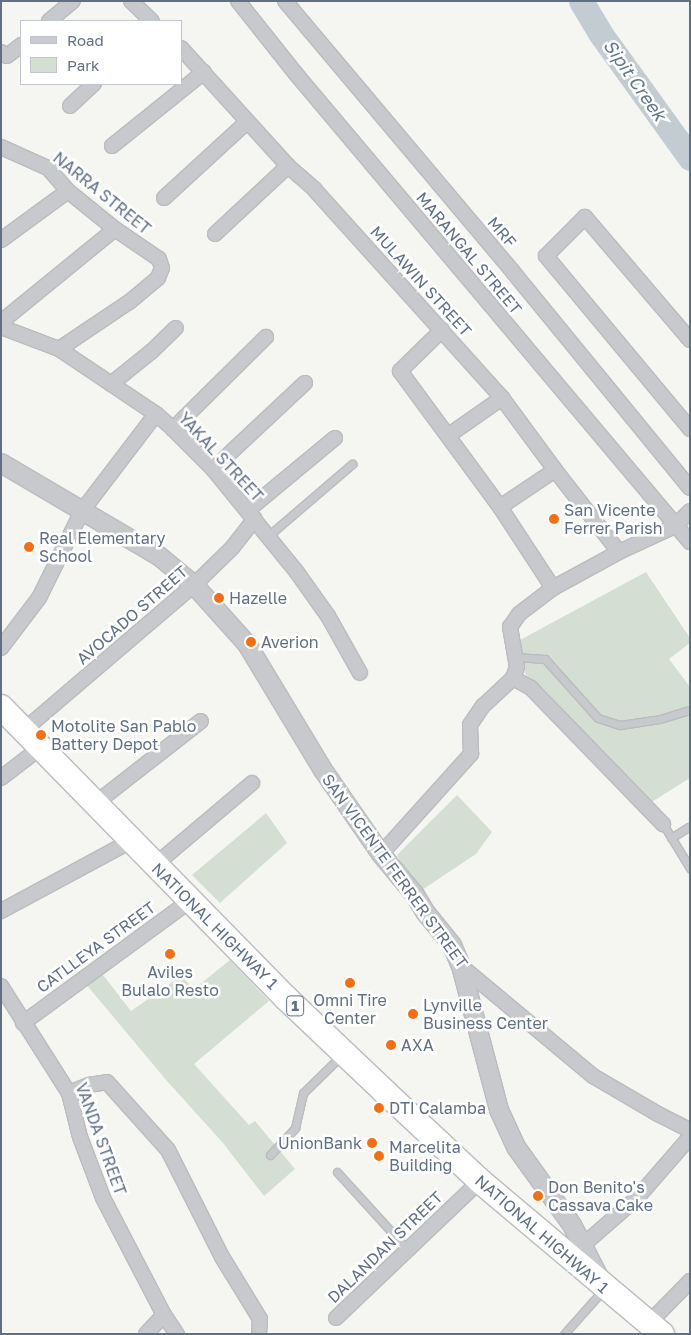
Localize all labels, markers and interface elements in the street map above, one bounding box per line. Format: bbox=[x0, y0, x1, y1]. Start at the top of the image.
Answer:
legend bbox=[20, 20, 182, 85]
text: Road bbox=[67, 31, 104, 49]
water label: Sipit Creek bbox=[599, 35, 671, 125]
text: Park bbox=[67, 56, 99, 74]
street label: NARRA STREET bbox=[49, 148, 155, 238]
street label: MARANGAL STREET bbox=[412, 188, 526, 318]
street label: MRF bbox=[484, 213, 520, 251]
street label: MULAWIN STREET bbox=[366, 222, 476, 340]
street label: YAKAL STREET bbox=[175, 408, 267, 506]
place label: San Vicente Ferrer Parish bbox=[564, 500, 663, 538]
marker: San Vicente Ferrer Parish bbox=[548, 513, 560, 525]
place label: Real Elementary School bbox=[39, 528, 165, 566]
marker: Real Elementary School bbox=[23, 541, 35, 553]
street label: AVOCADO STREET bbox=[73, 562, 191, 668]
place label: Hazelle bbox=[229, 588, 287, 608]
marker: Hazelle bbox=[213, 592, 225, 604]
place label: Averion bbox=[261, 632, 319, 652]
marker: Averion bbox=[245, 636, 257, 648]
place label: Motolite San Pablo Battery Depot bbox=[51, 716, 196, 754]
marker: Motolite San Pablo Battery Depot bbox=[35, 729, 47, 741]
street label: SAN VICENTE FERRER STREET bbox=[318, 770, 472, 972]
street label: NATIONAL HIGHWAY 1 bbox=[148, 859, 282, 993]
street label: CATLLEYA STREET bbox=[33, 898, 159, 996]
marker: Aviles Bulalo Resto bbox=[164, 948, 176, 960]
place label: Aviles Bulalo Resto bbox=[121, 962, 219, 1000]
marker: Omni Tire Center bbox=[344, 977, 356, 989]
place label: Omni Tire Center bbox=[313, 990, 387, 1028]
road number: 1 bbox=[285, 994, 305, 1018]
place label: Lynville Business Center bbox=[423, 995, 548, 1033]
marker: Lynville Business Center bbox=[407, 1008, 419, 1020]
place label: AXA bbox=[401, 1035, 434, 1055]
marker: AXA bbox=[385, 1039, 397, 1051]
street label: VANDA STREET bbox=[72, 1080, 130, 1198]
place label: DTI Calamba bbox=[389, 1098, 486, 1118]
marker: DTI Calamba bbox=[373, 1102, 385, 1114]
place label: UnionBank bbox=[278, 1133, 362, 1153]
marker: UnionBank bbox=[366, 1137, 378, 1149]
place label: Marcelita Building bbox=[389, 1137, 461, 1175]
marker: Marcelita Building bbox=[373, 1150, 385, 1162]
street label: NATIONAL HIGHWAY 1 bbox=[471, 1171, 613, 1297]
place label: Don Benito's Cassava Cake bbox=[548, 1177, 653, 1215]
street label: DALANDAN STREET bbox=[324, 1187, 446, 1307]
marker: Don Benito's Cassava Cake bbox=[532, 1190, 544, 1202]

